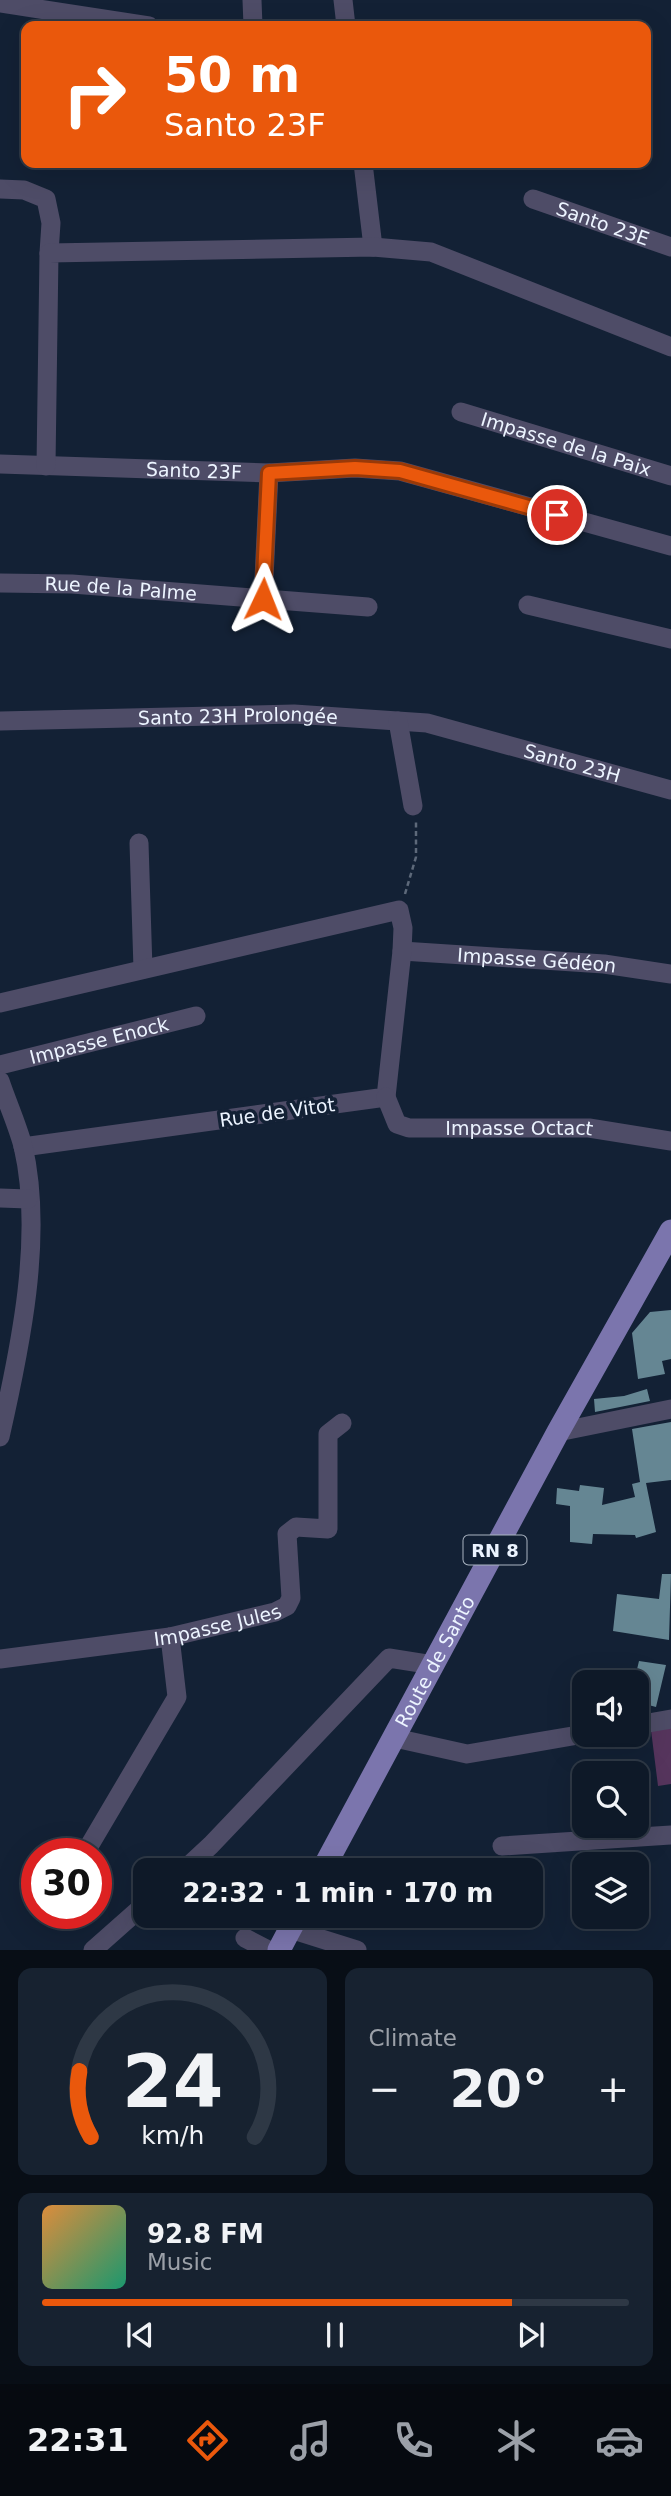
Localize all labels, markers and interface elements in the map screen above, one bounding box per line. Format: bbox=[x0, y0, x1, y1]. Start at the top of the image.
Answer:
text: 50 m bbox=[164, 47, 300, 104]
icon: right bbox=[49, 49, 140, 140]
text: Santo 23F bbox=[164, 106, 326, 144]
street label: Santo 23E bbox=[553, 197, 652, 250]
street label: Impasse de la Paix bbox=[478, 408, 654, 480]
street label: Santo 23F bbox=[146, 458, 242, 483]
pin bbox=[527, 485, 587, 545]
icon: arrive bbox=[538, 496, 576, 534]
position arrow bbox=[226, 562, 300, 636]
street label: Rue de la Palme bbox=[44, 573, 198, 605]
street label: Santo 23H Prolongée bbox=[138, 703, 339, 729]
street label: Santo 23H bbox=[521, 739, 623, 787]
street label: Impasse Gédéon bbox=[457, 944, 618, 977]
street label: Impasse Enock bbox=[27, 1012, 171, 1068]
street label: Rue de Vitot bbox=[218, 1093, 336, 1131]
street label: Impasse Octact bbox=[445, 1117, 595, 1140]
road number: RN 8 bbox=[463, 1535, 526, 1564]
street label: Route de Santo bbox=[390, 1592, 479, 1731]
street label: Impasse Jules bbox=[152, 1600, 285, 1650]
map controls bbox=[572, 1670, 649, 1929]
button: sound bbox=[572, 1670, 649, 1747]
button: search bbox=[572, 1761, 649, 1838]
speed limit sign: 30 bbox=[21, 1838, 112, 1929]
button: layers bbox=[572, 1852, 649, 1929]
text: 22:32 · 1 min · 170 m bbox=[183, 1878, 493, 1908]
text: Climate bbox=[369, 2025, 457, 2051]
text: 24 bbox=[122, 2040, 223, 2125]
text: 20° bbox=[450, 2059, 548, 2119]
text: − bbox=[369, 2067, 400, 2111]
text: + bbox=[597, 2067, 629, 2111]
text: km/h bbox=[141, 2121, 204, 2150]
text: 92.8 FM bbox=[147, 2219, 264, 2249]
text: Music bbox=[147, 2249, 212, 2275]
icon: previous bbox=[121, 2316, 159, 2354]
icon: pause bbox=[316, 2316, 354, 2354]
icon: next bbox=[512, 2316, 550, 2354]
icon: directions bbox=[183, 2416, 232, 2465]
icon: music bbox=[286, 2416, 335, 2465]
icon: phone bbox=[389, 2416, 438, 2465]
icon: climate bbox=[492, 2416, 541, 2465]
icon: car bbox=[595, 2416, 644, 2465]
text: 22:31 bbox=[27, 2421, 129, 2459]

